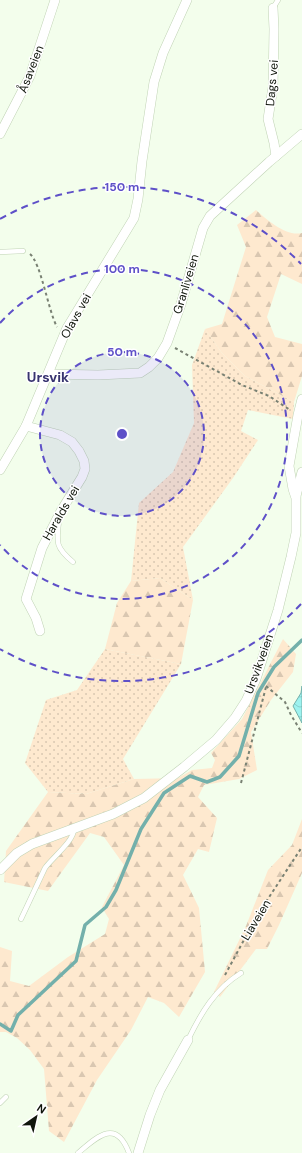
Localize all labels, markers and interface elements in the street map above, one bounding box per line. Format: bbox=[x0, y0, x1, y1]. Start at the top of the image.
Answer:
street label: Åsaveien bbox=[15, 43, 47, 95]
street label: Dags vei bbox=[262, 59, 282, 107]
text: 150 m bbox=[105, 179, 139, 195]
street label: Granliveien bbox=[169, 252, 203, 316]
text: 100 m bbox=[104, 261, 140, 277]
street label: Olavs vei bbox=[57, 290, 95, 341]
text: 50 m bbox=[107, 344, 137, 360]
district label: Ursvik bbox=[27, 368, 69, 386]
centre of rings bbox=[115, 427, 129, 441]
street label: Haralds vei bbox=[39, 483, 83, 543]
street label: Ursvikveien bbox=[241, 632, 277, 696]
street label: Liaveien bbox=[238, 897, 274, 943]
north arrow bbox=[16, 1097, 56, 1137]
text: N bbox=[34, 1101, 49, 1117]

